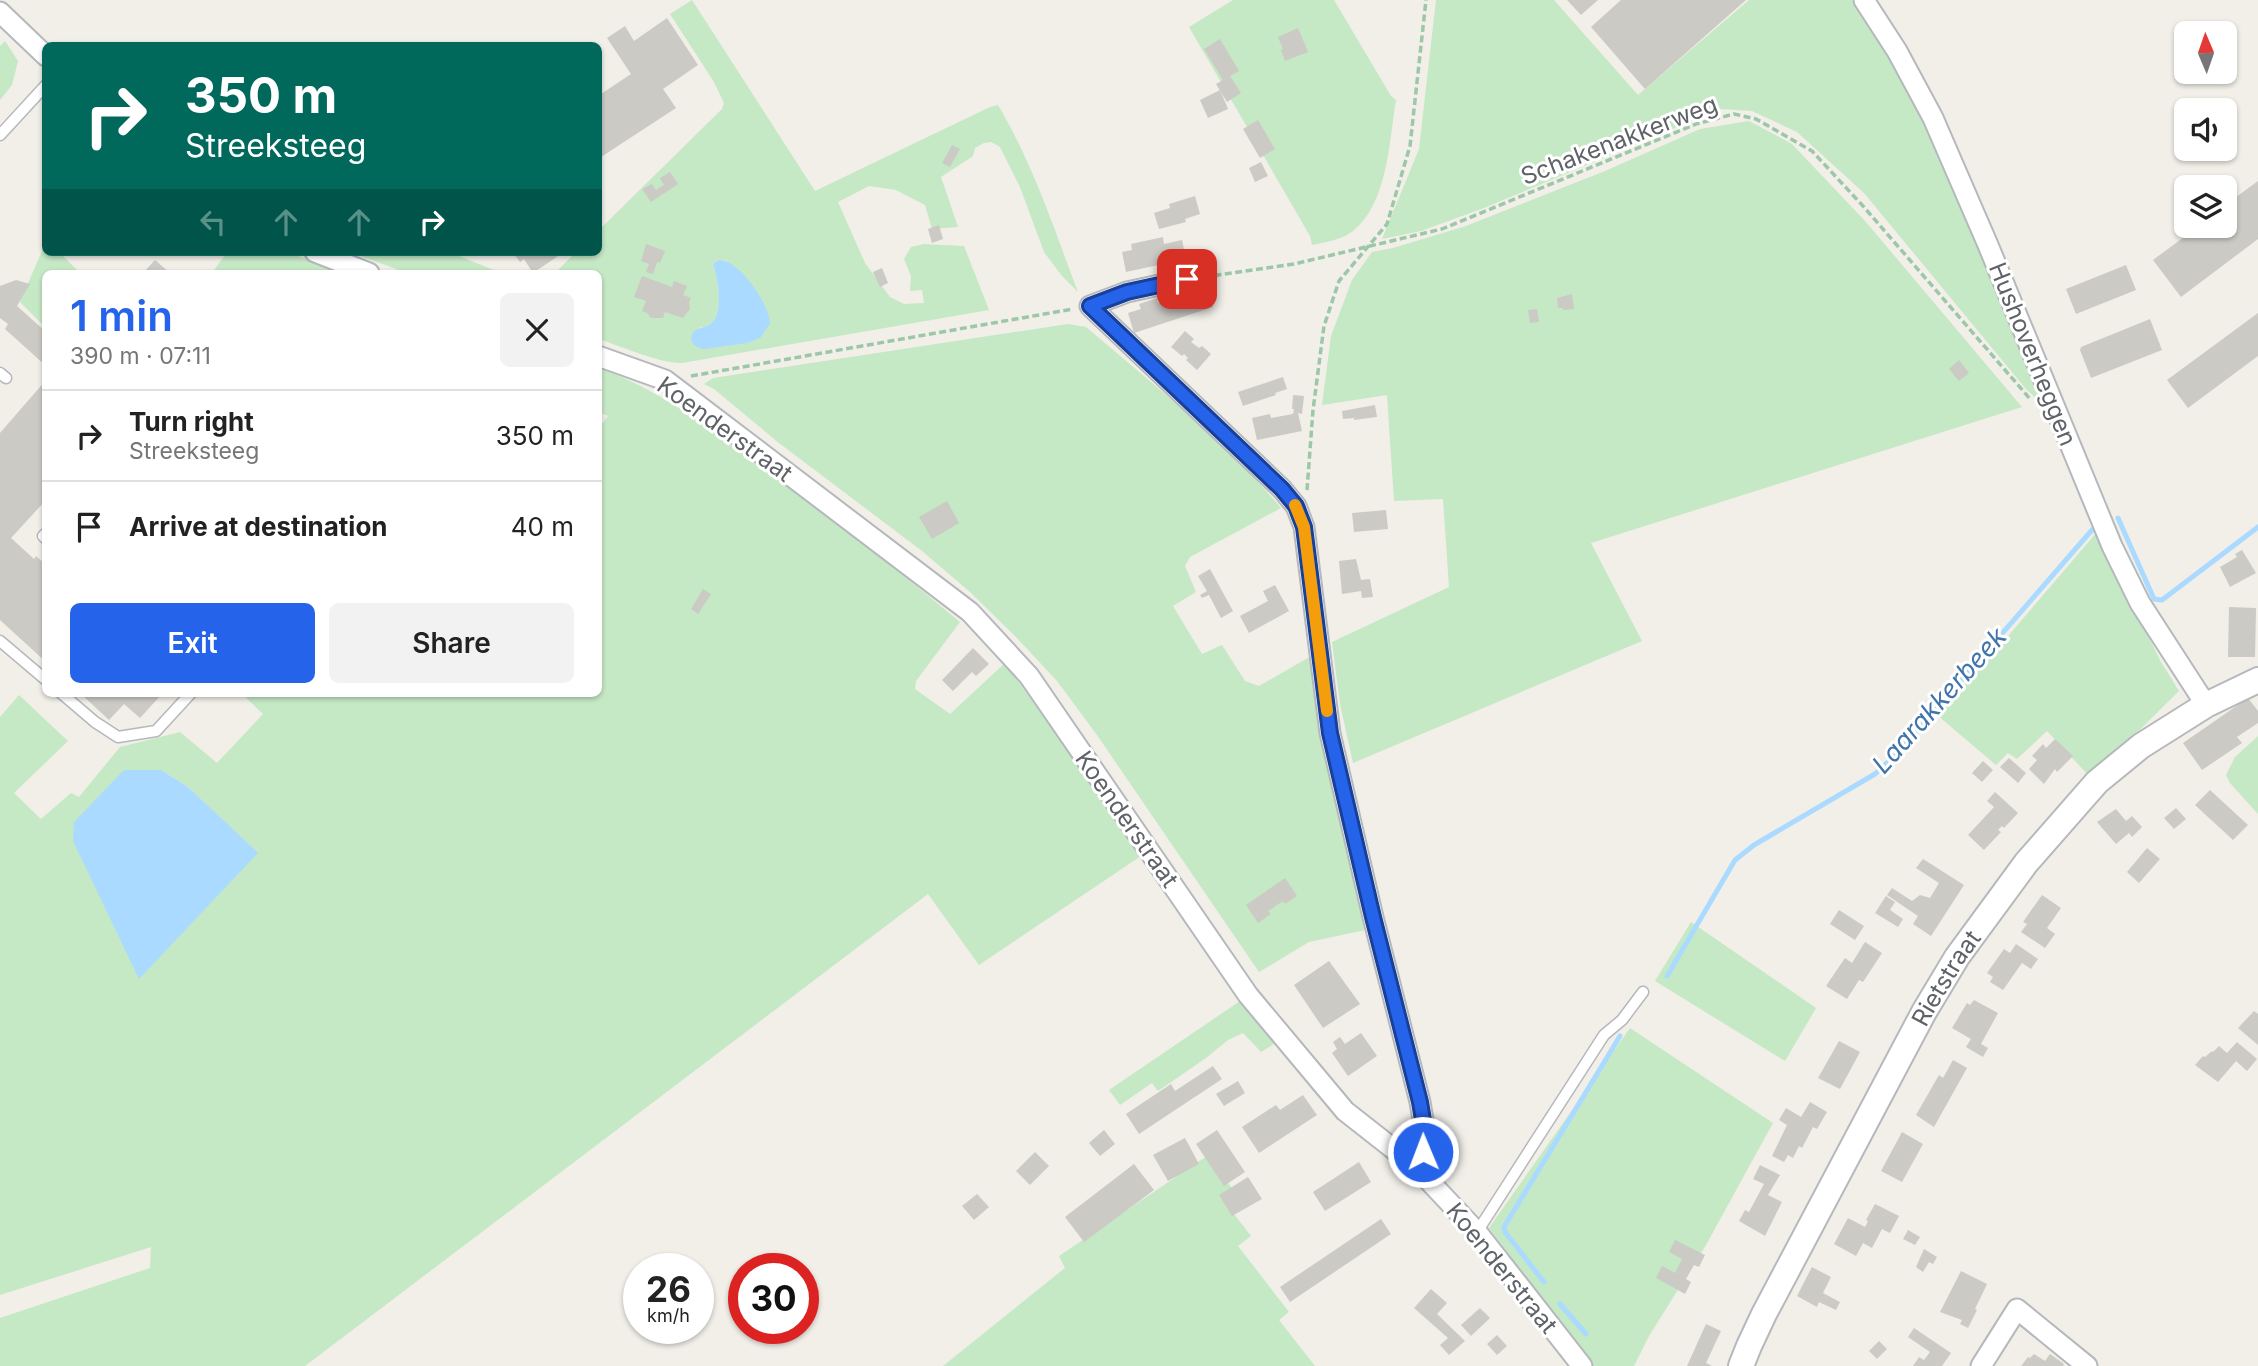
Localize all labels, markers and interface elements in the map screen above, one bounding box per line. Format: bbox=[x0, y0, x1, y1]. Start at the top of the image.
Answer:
north arrow bbox=[2174, 21, 2236, 84]
map controls bbox=[2174, 21, 2237, 238]
text: 350 m bbox=[185, 66, 337, 125]
icon: right bbox=[70, 70, 161, 161]
street label: Schakenakkerweg bbox=[1517, 89, 1721, 191]
button: sound bbox=[2174, 98, 2237, 161]
text: Streeksteeg bbox=[185, 126, 366, 165]
button: layers bbox=[2174, 175, 2237, 238]
icon: left bbox=[194, 203, 232, 241]
icon: ahead bbox=[267, 203, 305, 241]
icon: ahead bbox=[340, 203, 378, 241]
icon: right bbox=[413, 203, 451, 241]
pin bbox=[1157, 249, 1217, 309]
street label: Hushoverheggen bbox=[1983, 258, 2083, 450]
icon: arrive bbox=[1168, 260, 1206, 298]
text: 1 min bbox=[70, 290, 173, 341]
button: close bbox=[500, 293, 574, 367]
text: 390 m · 07:11 bbox=[70, 342, 211, 370]
street label: Koenderstraat bbox=[652, 370, 798, 488]
text: Turn right bbox=[129, 406, 254, 437]
icon: right bbox=[70, 417, 108, 455]
text: 350 m bbox=[496, 420, 574, 451]
text: Streeksteeg bbox=[129, 437, 259, 465]
icon: arrive bbox=[70, 508, 108, 546]
text: Arrive at destination bbox=[129, 511, 388, 542]
text: 40 m bbox=[511, 511, 574, 542]
button: Exit bbox=[70, 603, 315, 683]
button: Share bbox=[329, 603, 574, 683]
water label: Laarakkerbeek bbox=[1866, 620, 2013, 779]
street label: Koenderstraat bbox=[1069, 745, 1185, 893]
street label: Rietstraat bbox=[1905, 924, 1986, 1031]
position arrow bbox=[1386, 1115, 1460, 1189]
street label: Koenderstraat bbox=[1440, 1197, 1564, 1339]
speed limit sign: 30 bbox=[728, 1253, 819, 1344]
text: 26 bbox=[646, 1268, 691, 1310]
text: km/h bbox=[647, 1305, 690, 1326]

